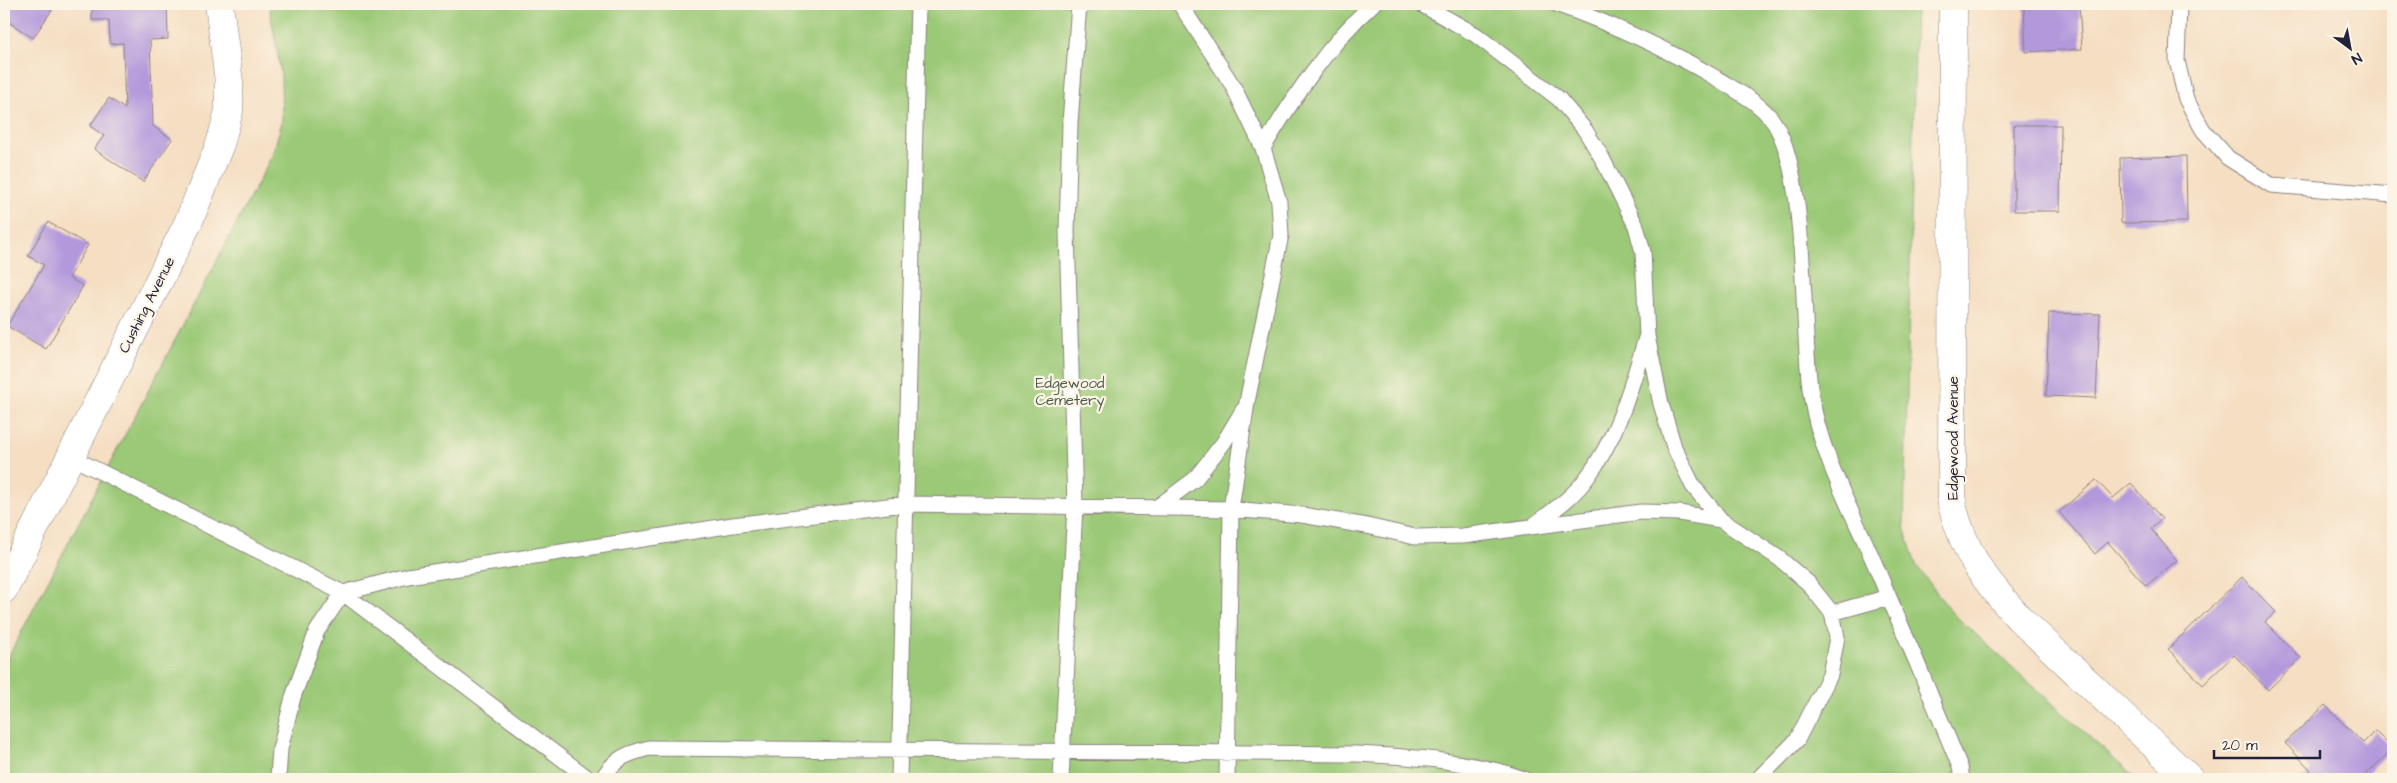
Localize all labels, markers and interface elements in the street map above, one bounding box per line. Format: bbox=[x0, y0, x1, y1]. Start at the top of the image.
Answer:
north arrow bbox=[2324, 22, 2374, 72]
text: N bbox=[2347, 47, 2365, 69]
street label: Cushing Avenue bbox=[114, 253, 181, 357]
park label: Edgewood Cemetery bbox=[1035, 373, 1105, 412]
street label: Edgewood Avenue bbox=[1943, 376, 1965, 500]
scale bar bbox=[2214, 728, 2321, 760]
text: 20 m bbox=[2222, 735, 2258, 756]

